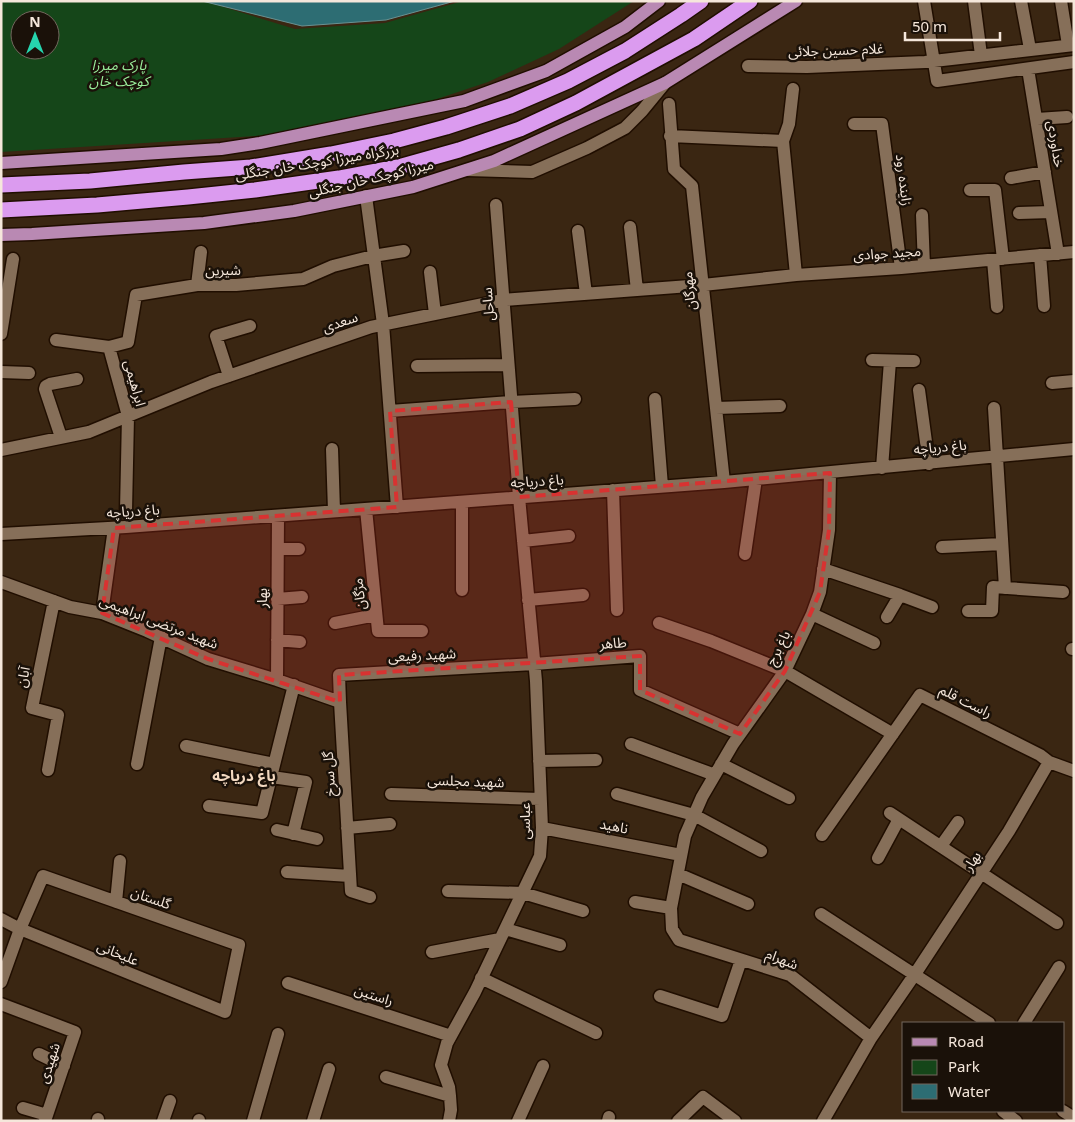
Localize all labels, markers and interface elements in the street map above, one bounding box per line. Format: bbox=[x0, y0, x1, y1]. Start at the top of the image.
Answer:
text: N bbox=[29, 8, 41, 37]
north arrow bbox=[10, 10, 60, 60]
scale bar bbox=[905, 10, 1000, 42]
text: 50 m bbox=[912, 11, 947, 43]
street label: غلام حسین جلائی bbox=[788, 34, 884, 67]
park label: پارک میرزا کوچک خان bbox=[89, 51, 152, 96]
street label: خداوردی bbox=[1037, 118, 1074, 170]
street label: بزرگراه میرزا کوچک خان جنگلی bbox=[234, 141, 400, 183]
street label: زاینده رود bbox=[886, 153, 921, 208]
street label: میرزا کوچک خان جنگلی bbox=[307, 155, 435, 201]
street label: مجید جوادی bbox=[852, 237, 922, 270]
street label: شیرین bbox=[205, 256, 241, 285]
street label: مهرگان bbox=[673, 270, 706, 312]
street label: ساحل bbox=[473, 286, 504, 322]
street label: سعدی bbox=[318, 303, 362, 342]
street label: ابراهیمی bbox=[114, 357, 155, 410]
street label: باغ دریاچه bbox=[912, 431, 968, 464]
street label: باغ دریاچه bbox=[509, 465, 565, 498]
street label: باغ دریاچه bbox=[105, 495, 161, 528]
street label: مژگان bbox=[343, 577, 376, 611]
street label: شهید مرتضی ابراهیمی bbox=[95, 586, 223, 659]
street label: بهار bbox=[248, 588, 277, 609]
street label: باغ برج bbox=[757, 625, 800, 671]
street label: طاهر bbox=[597, 628, 628, 659]
street label: شهید رفیعی bbox=[387, 639, 457, 672]
street label: آبان bbox=[7, 663, 40, 690]
street label: راست قلم bbox=[934, 676, 997, 727]
street label: گل سرخ bbox=[314, 750, 345, 797]
district label: باغ دریاچه bbox=[212, 760, 276, 792]
street label: شهید مجلسی bbox=[427, 766, 505, 797]
street label: عباسی bbox=[511, 802, 540, 840]
street label: ناهید bbox=[597, 810, 631, 843]
street label: بهار bbox=[954, 845, 990, 878]
street label: گلستان bbox=[127, 878, 175, 919]
street label: علیخانی bbox=[92, 932, 143, 975]
street label: شهرام bbox=[761, 940, 803, 979]
street label: راستین bbox=[350, 976, 397, 1015]
legend bbox=[902, 1022, 1065, 1112]
text: Road bbox=[948, 1026, 984, 1058]
street label: شهیدی bbox=[29, 1039, 70, 1087]
text: Park bbox=[948, 1051, 980, 1083]
text: Water bbox=[948, 1076, 990, 1108]

